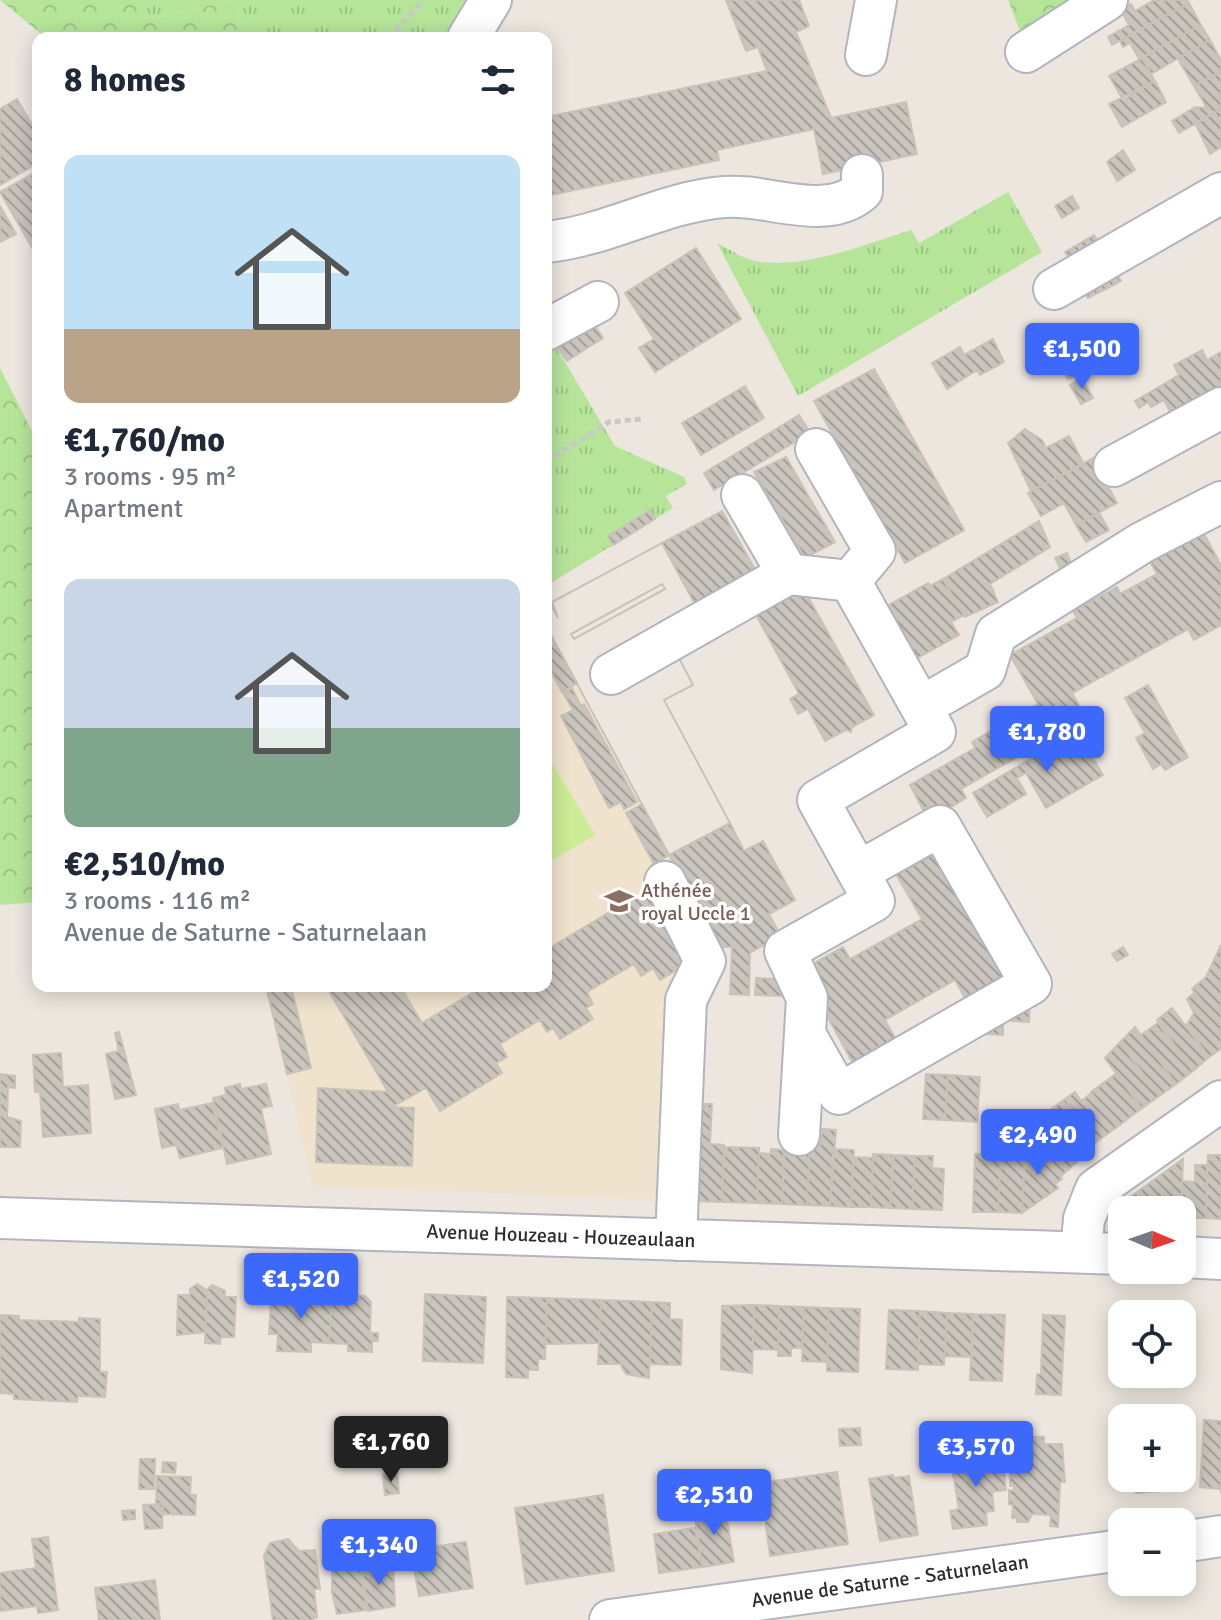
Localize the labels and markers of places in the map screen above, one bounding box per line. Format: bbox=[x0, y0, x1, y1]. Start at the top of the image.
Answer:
pin: €1,500 bbox=[1017, 323, 1147, 391]
pin: €1,780 bbox=[982, 706, 1112, 774]
place label: Athénée royal Uccle 1 bbox=[641, 878, 751, 926]
school or university icon: Athénée royal Uccle 1 bbox=[604, 886, 634, 916]
pin: €2,490 bbox=[973, 1109, 1103, 1177]
pin: €1,520 bbox=[236, 1253, 366, 1321]
pin: €1,760 bbox=[326, 1416, 456, 1484]
pin: €3,570 bbox=[911, 1421, 1041, 1489]
pin: €2,510 bbox=[649, 1469, 779, 1537]
pin: €1,340 bbox=[314, 1519, 444, 1587]

